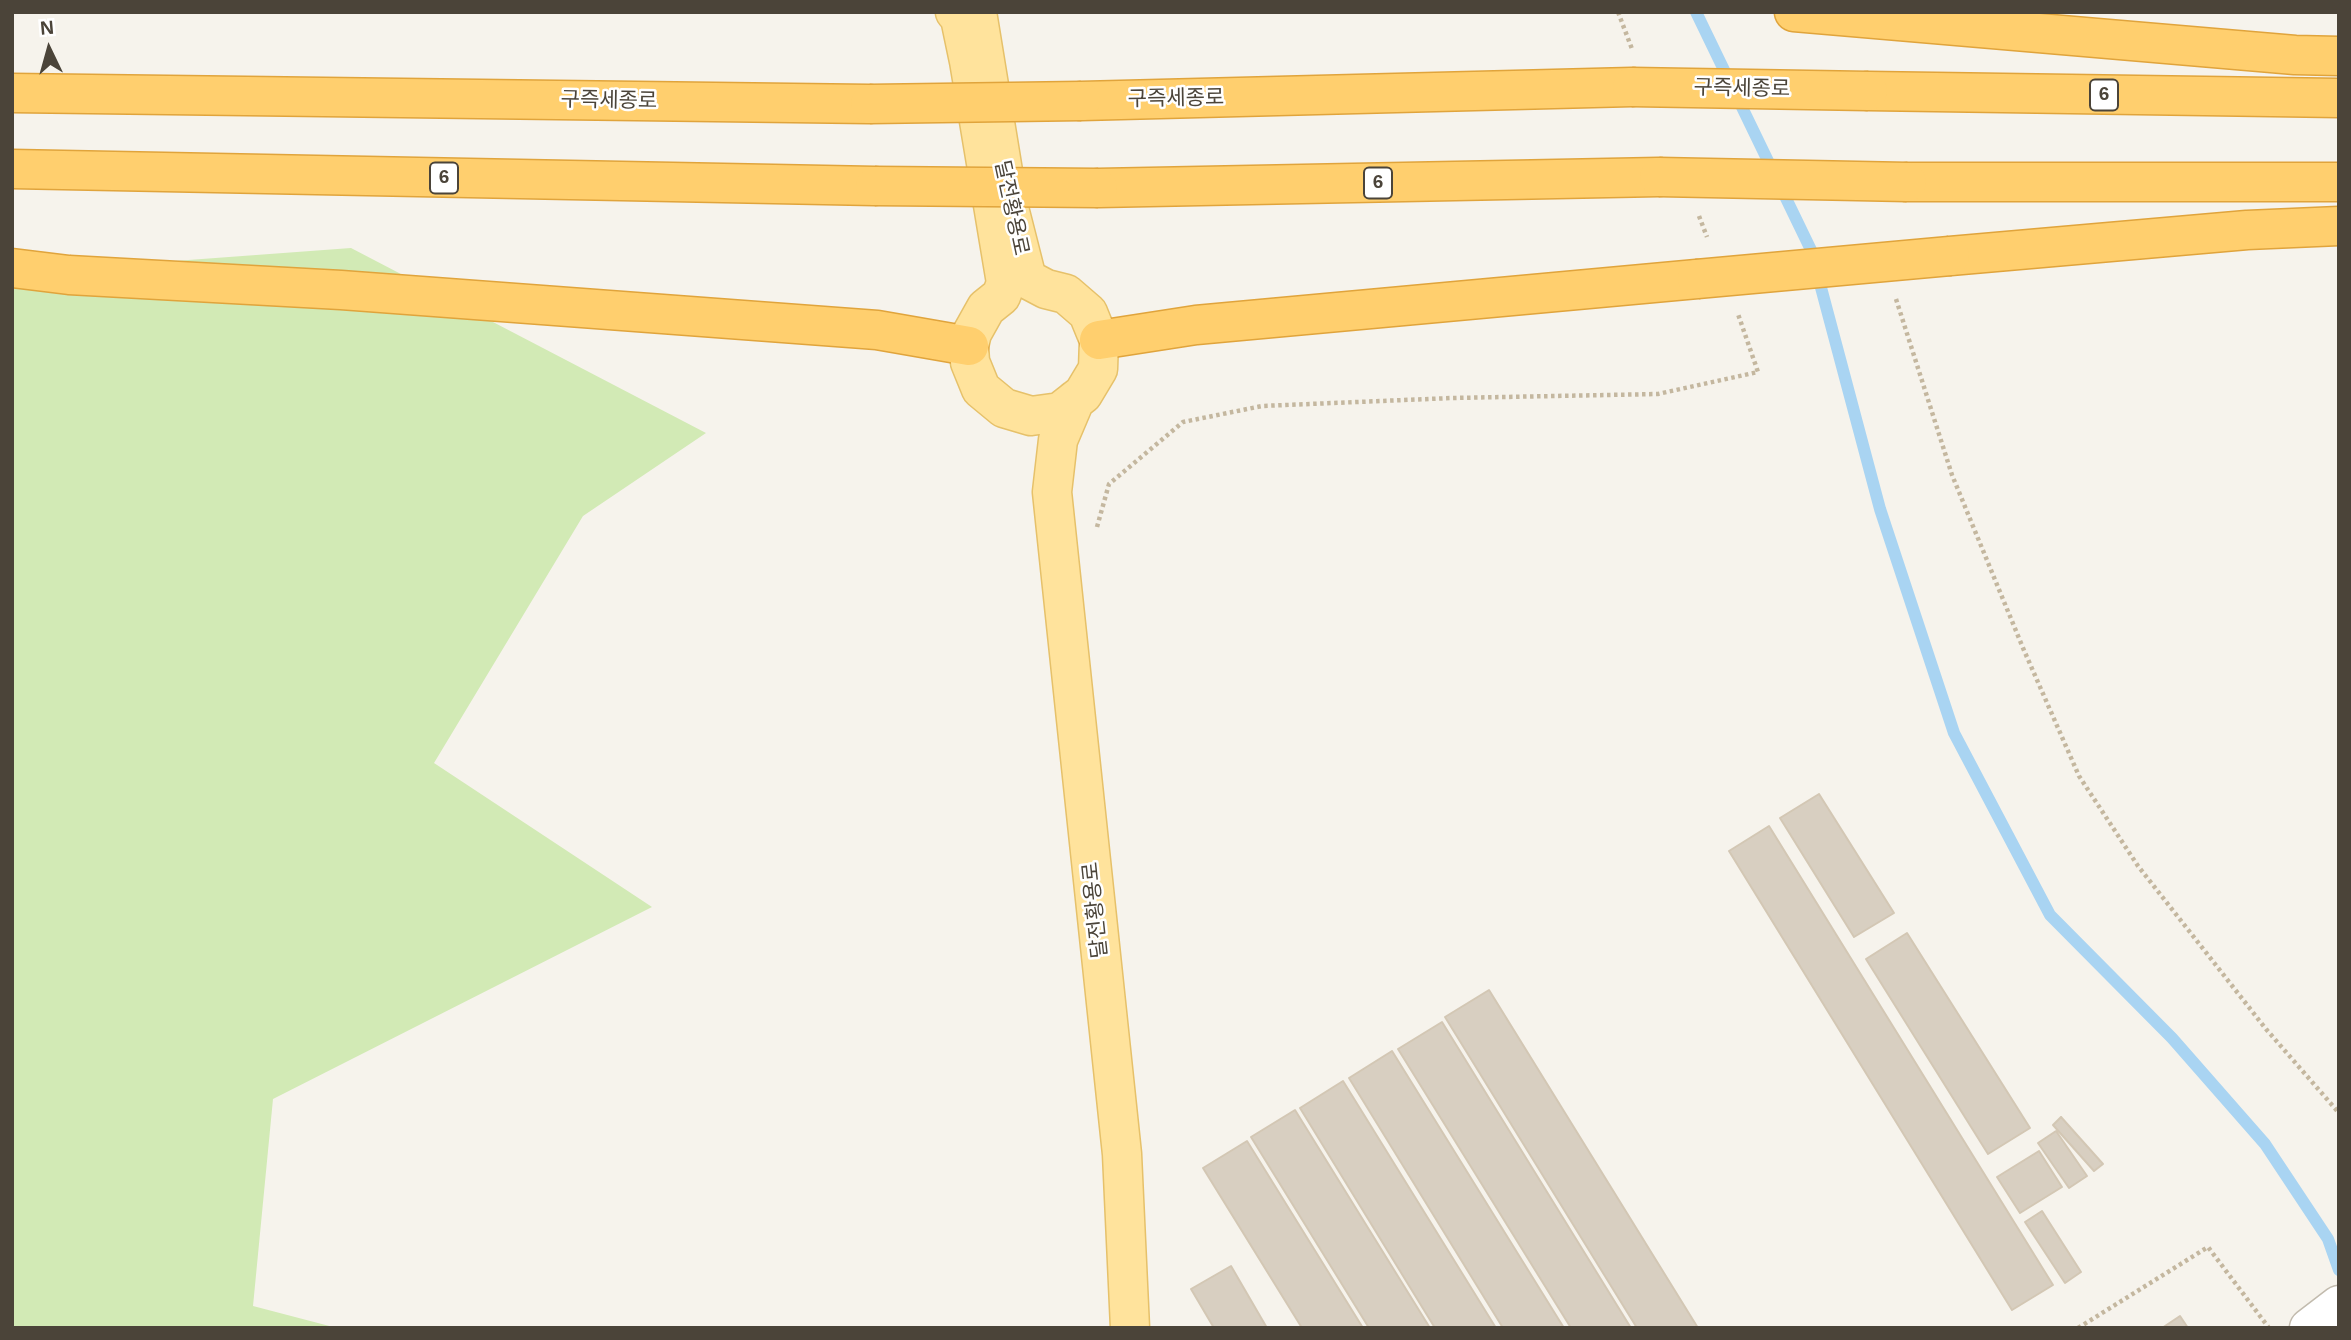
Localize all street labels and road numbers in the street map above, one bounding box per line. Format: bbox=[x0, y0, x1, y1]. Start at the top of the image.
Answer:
street label: 구즉세종로 bbox=[1693, 76, 1791, 102]
road number: 6 bbox=[2090, 80, 2118, 110]
street label: 구즉세종로 bbox=[1127, 86, 1225, 112]
street label: 구즉세종로 bbox=[560, 88, 658, 114]
street label: 달전황용로 bbox=[989, 158, 1033, 258]
road number: 6 bbox=[430, 162, 458, 194]
road number: 6 bbox=[1364, 168, 1392, 198]
street label: 달전황용로 bbox=[1078, 861, 1114, 959]

